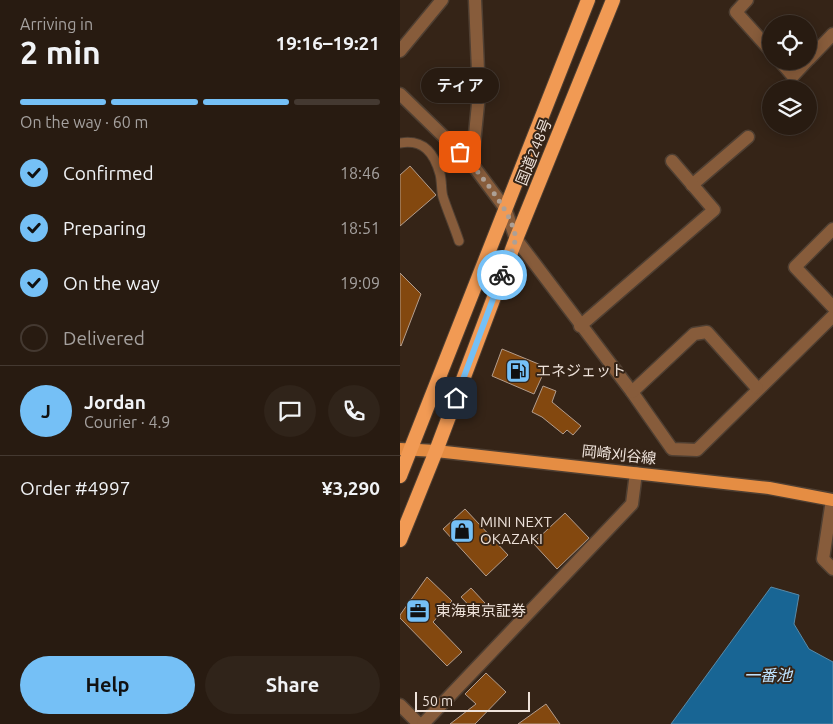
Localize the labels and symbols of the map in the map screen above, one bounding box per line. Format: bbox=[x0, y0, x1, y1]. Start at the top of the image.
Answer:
callout: ティア bbox=[421, 67, 499, 102]
street label: 国道248号 bbox=[512, 116, 555, 188]
pin bbox=[439, 131, 481, 173]
courier bbox=[477, 250, 527, 300]
fuel station icon: エネジェット bbox=[505, 358, 531, 384]
place label: エネジェット bbox=[536, 362, 626, 379]
pin bbox=[435, 377, 477, 419]
street label: 岡崎刈谷線 bbox=[581, 442, 657, 467]
place label: MINI NEXT OKAZAKI bbox=[480, 513, 552, 547]
shop icon: MINI NEXT OKAZAKI bbox=[449, 518, 475, 544]
office icon: 東海東京証券 bbox=[405, 598, 431, 624]
place label: 東海東京証券 bbox=[436, 602, 526, 619]
water label: 一番池 bbox=[744, 666, 794, 684]
scale bar bbox=[415, 689, 530, 712]

